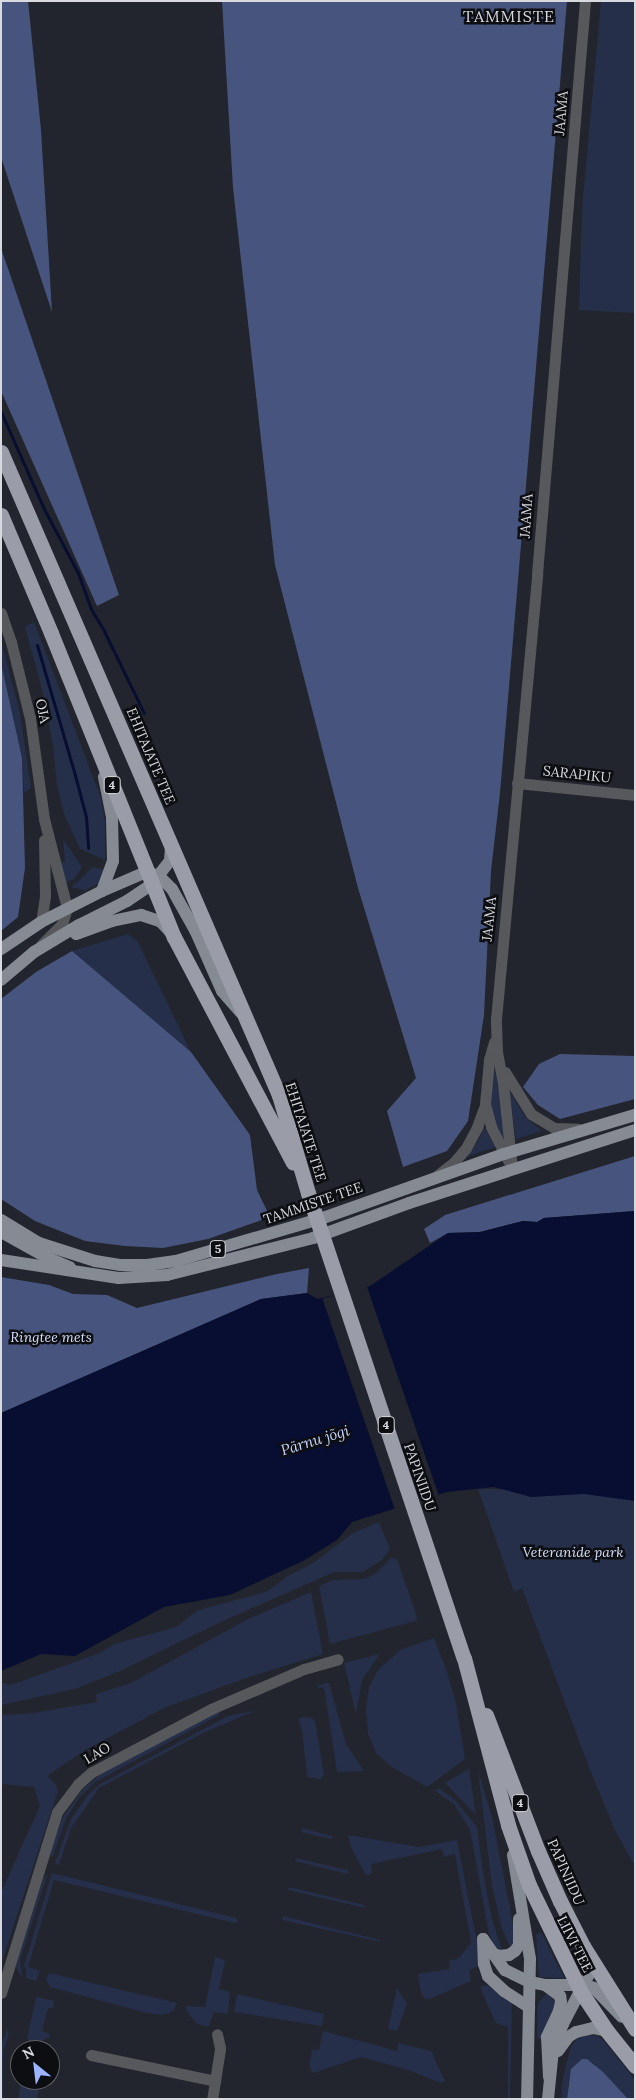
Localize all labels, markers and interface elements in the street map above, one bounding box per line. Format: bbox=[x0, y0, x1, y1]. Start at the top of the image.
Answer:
district label: TAMMISTE bbox=[462, 6, 556, 26]
street label: JAAMA bbox=[551, 90, 571, 136]
street label: JAAMA bbox=[516, 493, 536, 539]
street label: OJA bbox=[32, 697, 54, 725]
street label: EHITAJATE TEE bbox=[123, 705, 179, 807]
street label: SARAPIKU bbox=[542, 762, 612, 786]
road number: 4 bbox=[103, 776, 121, 794]
street label: JAAMA bbox=[478, 896, 500, 942]
street label: EHITAJATE TEE bbox=[282, 1080, 330, 1184]
street label: TAMMISTE TEE bbox=[261, 1178, 365, 1228]
road number: 5 bbox=[209, 1240, 227, 1258]
park label: Ringtee mets bbox=[10, 1329, 92, 1345]
road number: 4 bbox=[377, 1416, 395, 1434]
water label: Pärnu jõgi bbox=[279, 1421, 351, 1459]
street label: PAPINIIDU bbox=[401, 1441, 439, 1513]
park label: Veteranide park bbox=[522, 1544, 624, 1560]
street label: LAO bbox=[81, 1739, 113, 1767]
road number: 4 bbox=[511, 1794, 529, 1812]
street label: PAPINIIDU bbox=[544, 1836, 588, 1908]
street label: LIIVI TEE bbox=[554, 1913, 596, 1975]
north arrow bbox=[10, 2040, 60, 2090]
text: N bbox=[19, 2042, 37, 2063]

